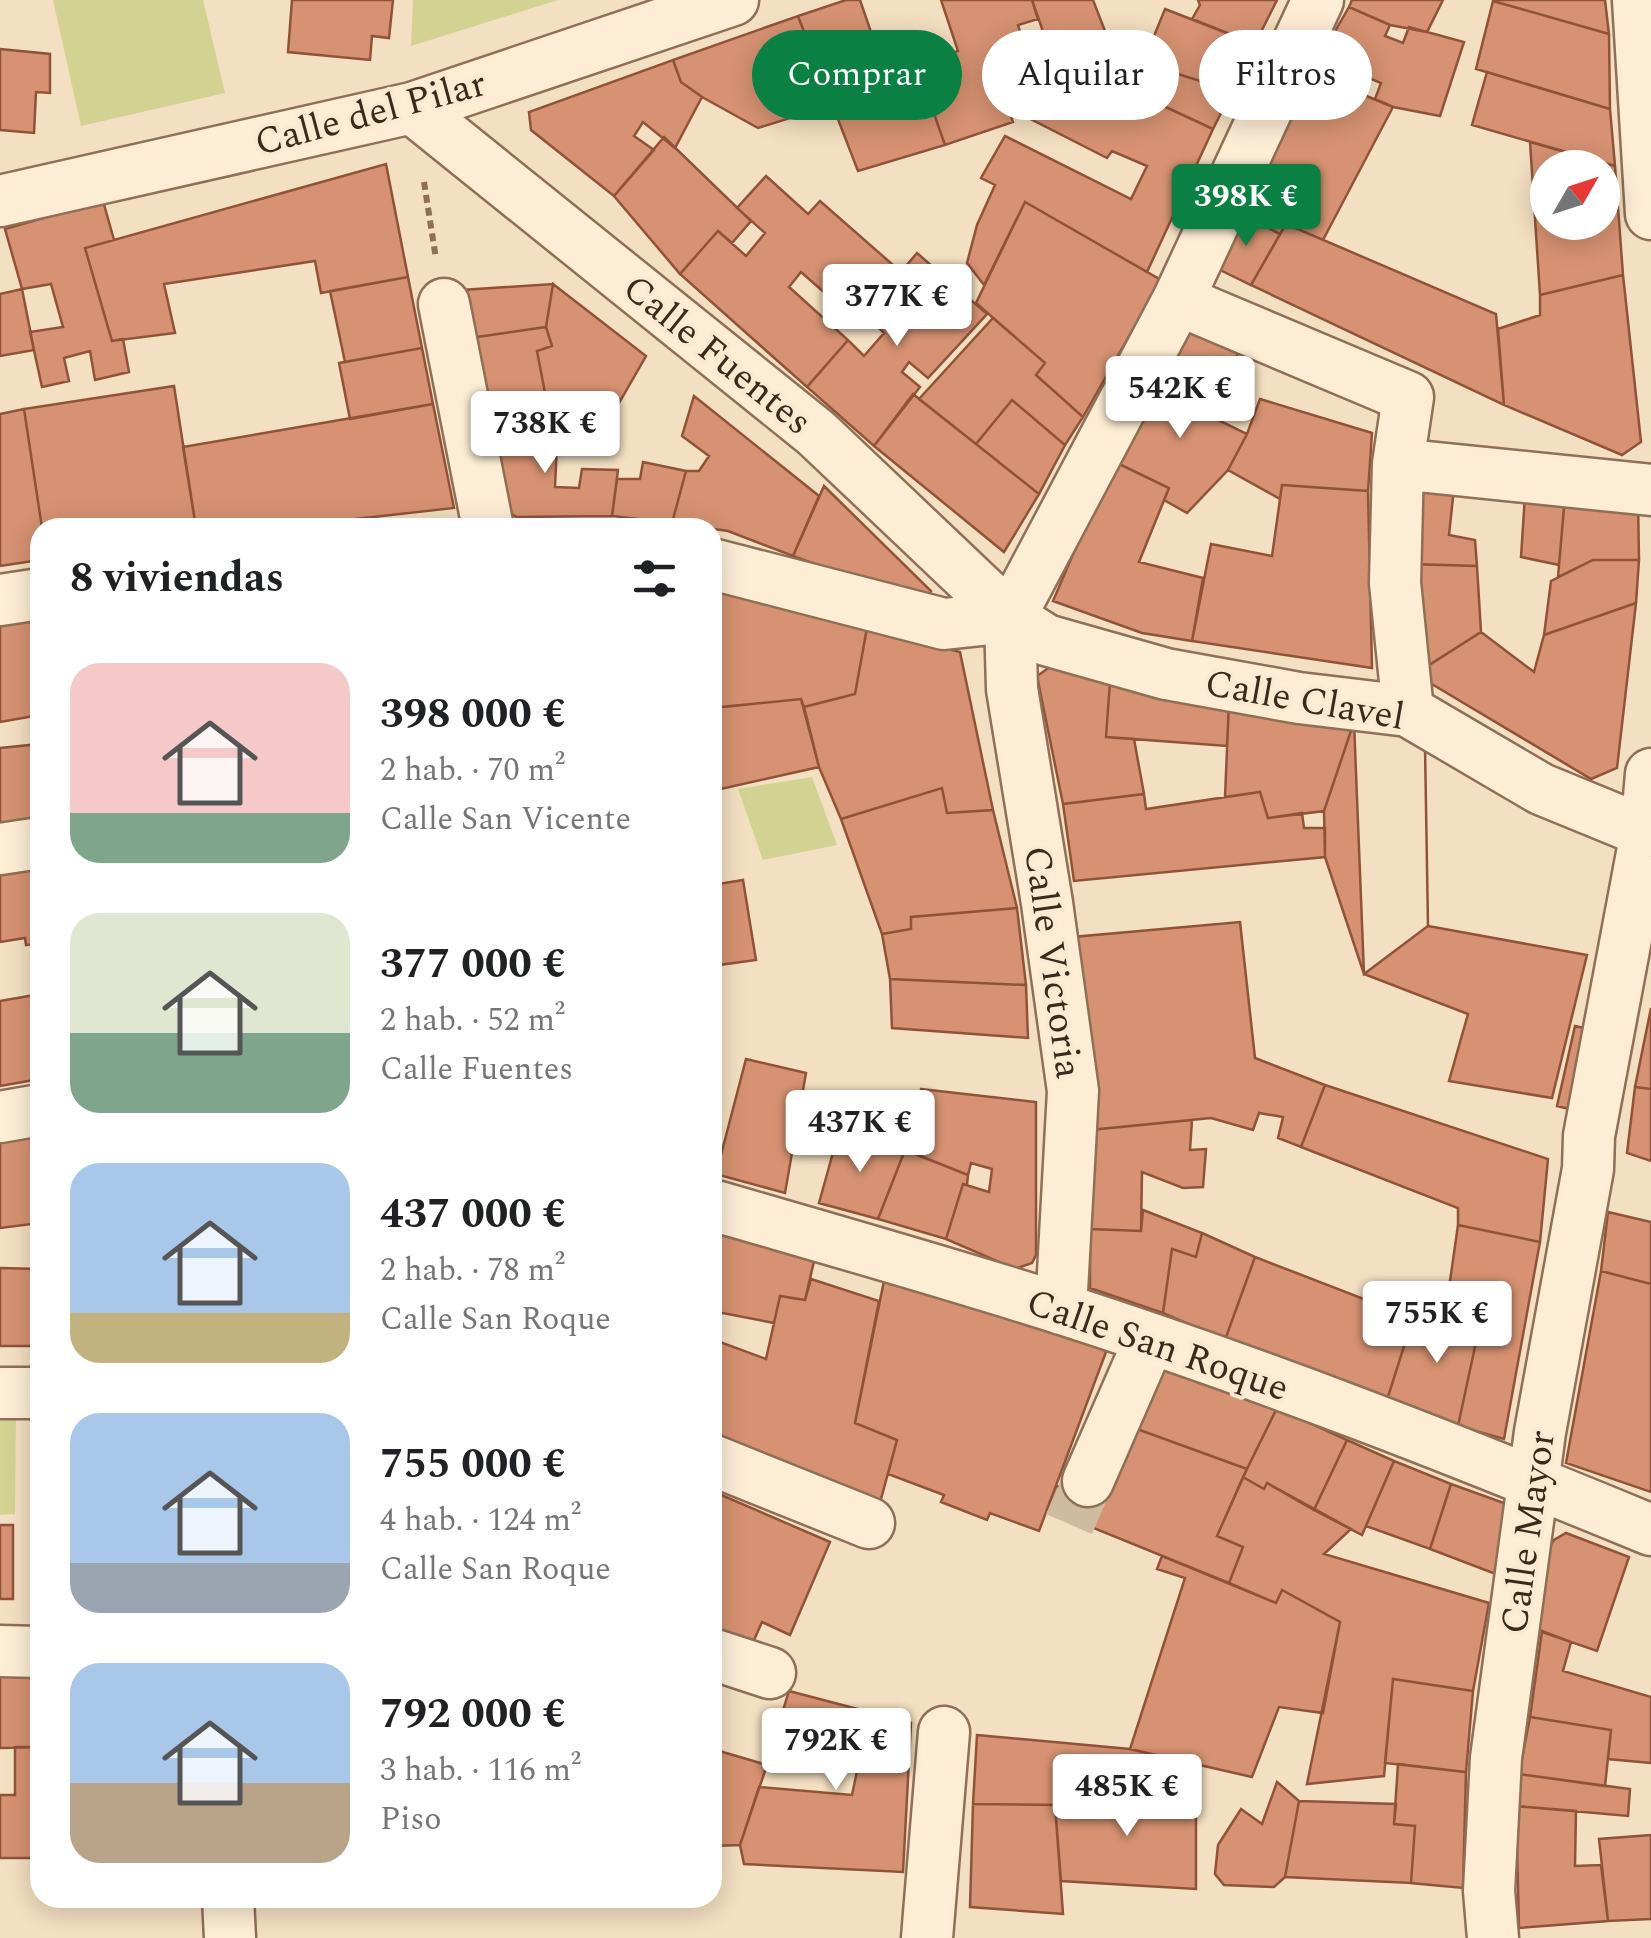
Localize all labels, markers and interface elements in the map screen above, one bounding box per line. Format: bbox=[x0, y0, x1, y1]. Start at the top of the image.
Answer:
chip: Comprar bbox=[752, 30, 962, 120]
chip: Alquilar bbox=[982, 30, 1179, 120]
chip: Filtros bbox=[1199, 30, 1372, 120]
street label: Calle del Pilar bbox=[248, 55, 493, 173]
north arrow bbox=[1530, 150, 1620, 240]
map controls bbox=[1530, 150, 1620, 240]
pin: 398K € bbox=[1165, 164, 1327, 249]
text: 398K € bbox=[1194, 172, 1298, 221]
street label: Calle Fuentes bbox=[609, 261, 824, 450]
pin: 377K € bbox=[816, 264, 978, 349]
text: 377K € bbox=[845, 272, 949, 321]
pin: 542K € bbox=[1099, 356, 1261, 441]
text: 542K € bbox=[1128, 364, 1232, 413]
pin: 738K € bbox=[464, 391, 626, 476]
text: 738K € bbox=[493, 399, 597, 448]
text: 8 viviendas bbox=[70, 547, 284, 610]
icon: filters bbox=[627, 551, 682, 606]
street label: Calle Clavel bbox=[1200, 655, 1409, 747]
text: 398 000 € bbox=[380, 683, 566, 746]
icon: home bbox=[150, 703, 270, 823]
text: 2 hab. · 70 m² bbox=[380, 746, 565, 795]
text: Calle San Vicente bbox=[380, 795, 631, 844]
street label: Calle Victoria bbox=[1007, 842, 1097, 1083]
text: 377 000 € bbox=[380, 933, 566, 996]
icon: home bbox=[150, 953, 270, 1073]
text: 2 hab. · 52 m² bbox=[380, 996, 565, 1045]
text: Calle Fuentes bbox=[380, 1045, 573, 1094]
pin: 437K € bbox=[779, 1090, 941, 1175]
text: 437K € bbox=[808, 1098, 912, 1147]
text: 437 000 € bbox=[380, 1183, 566, 1246]
icon: home bbox=[150, 1203, 270, 1323]
text: 2 hab. · 78 m² bbox=[380, 1246, 565, 1295]
street label: Calle San Roque bbox=[1018, 1274, 1296, 1418]
pin: 755K € bbox=[1356, 1281, 1518, 1366]
text: 755K € bbox=[1385, 1289, 1489, 1338]
text: Calle San Roque bbox=[380, 1295, 611, 1344]
street label: Calle Mayor bbox=[1486, 1427, 1572, 1638]
text: 755 000 € bbox=[380, 1433, 566, 1496]
icon: home bbox=[150, 1453, 270, 1573]
text: 4 hab. · 124 m² bbox=[380, 1496, 581, 1545]
text: Calle San Roque bbox=[380, 1545, 611, 1594]
text: 792 000 € bbox=[380, 1683, 566, 1746]
icon: home bbox=[150, 1703, 270, 1823]
pin: 792K € bbox=[755, 1708, 917, 1793]
text: 792K € bbox=[784, 1716, 888, 1765]
text: 3 hab. · 116 m² bbox=[380, 1746, 581, 1795]
pin: 485K € bbox=[1046, 1754, 1208, 1839]
text: 485K € bbox=[1075, 1762, 1179, 1811]
text: Piso bbox=[380, 1795, 442, 1844]

